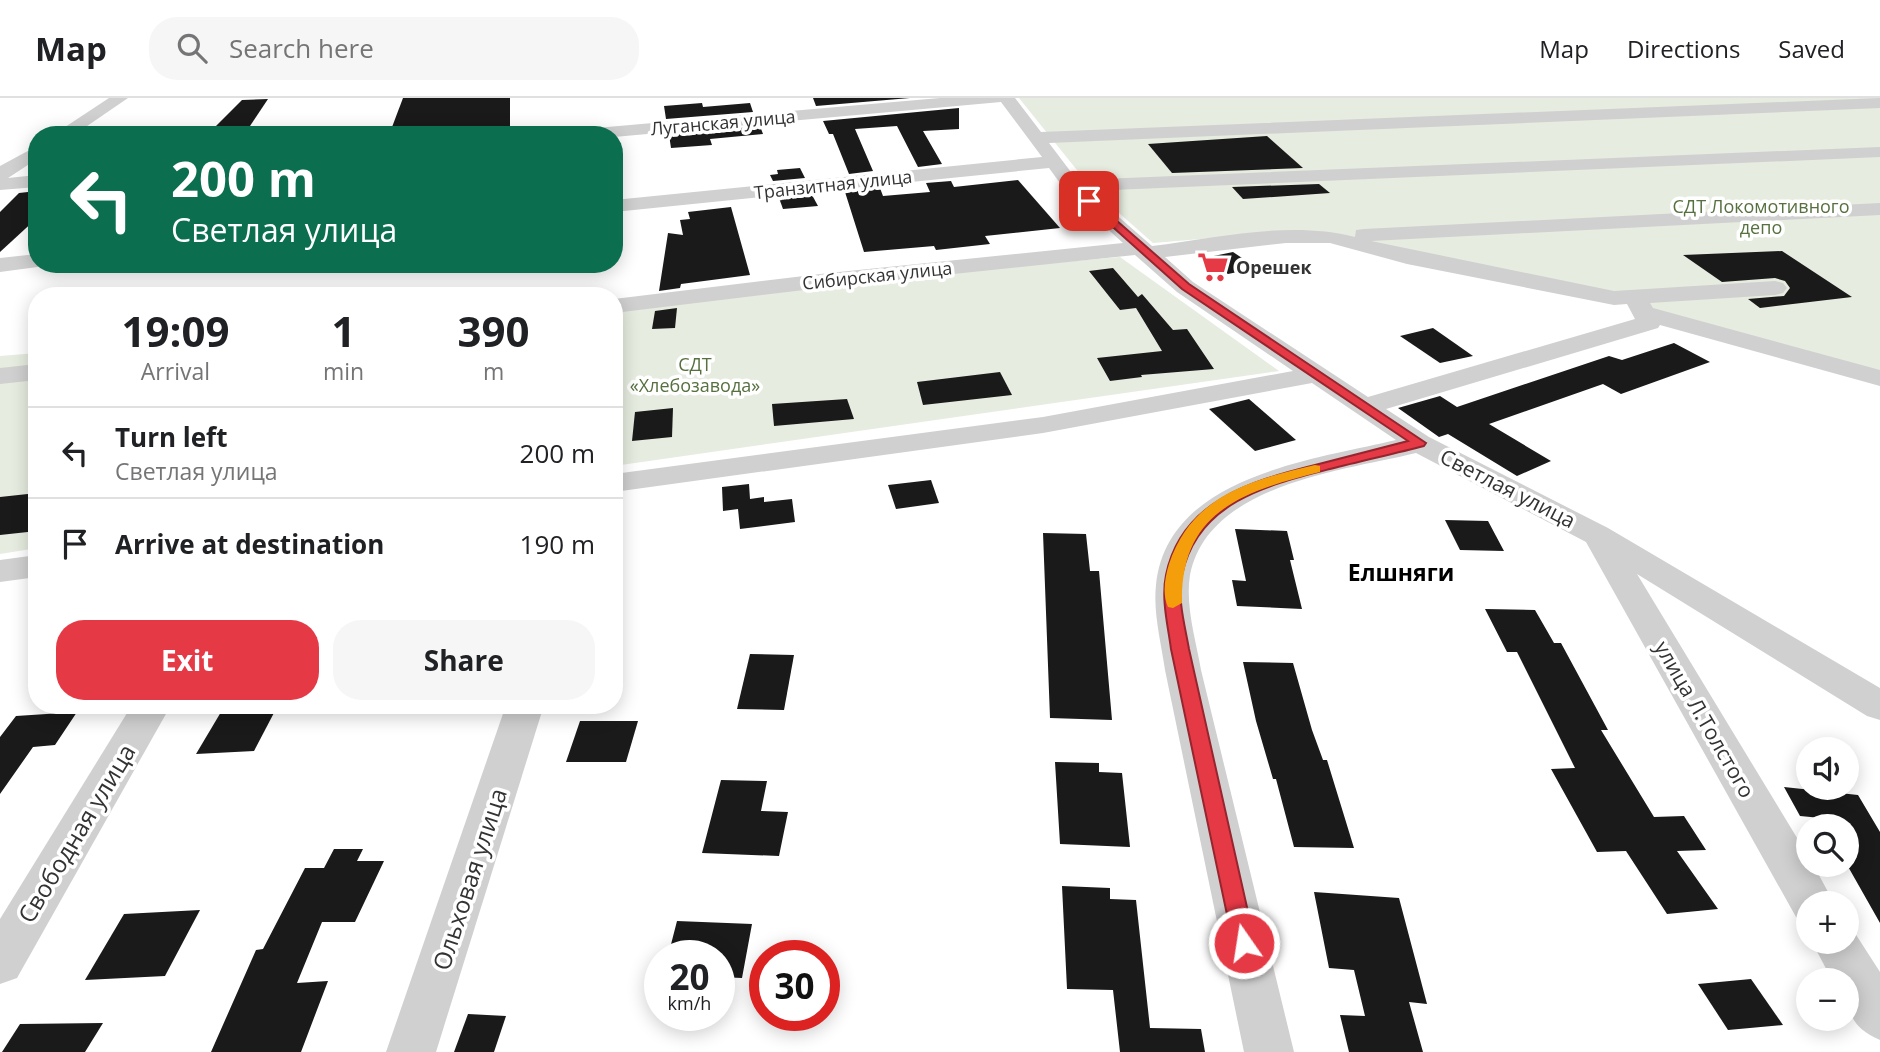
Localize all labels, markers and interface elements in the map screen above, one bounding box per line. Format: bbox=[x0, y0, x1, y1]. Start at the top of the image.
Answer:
search box bbox=[149, 17, 639, 80]
text: Map bbox=[35, 26, 107, 71]
icon: search bbox=[173, 29, 211, 67]
text: Search here bbox=[229, 30, 374, 66]
text: Map bbox=[1539, 32, 1589, 65]
text: Directions bbox=[1627, 32, 1740, 65]
text: Saved bbox=[1778, 32, 1845, 65]
street label: Луганская улица bbox=[650, 104, 796, 140]
text: 200 m bbox=[171, 145, 316, 211]
icon: left bbox=[56, 154, 147, 245]
street label: Транзитная улица bbox=[753, 164, 913, 204]
pin bbox=[1059, 171, 1119, 231]
icon: arrive bbox=[1070, 182, 1108, 220]
park label: СДТ Локомотивного депо bbox=[1673, 194, 1849, 239]
text: Светлая улица bbox=[171, 208, 397, 251]
supermarket icon: Орешек bbox=[1196, 250, 1230, 284]
street label: Сибирская улица bbox=[801, 255, 953, 295]
place label: Орешек bbox=[1236, 255, 1312, 279]
text: 19:09 bbox=[121, 302, 229, 359]
text: 1 bbox=[331, 302, 356, 359]
text: 390 bbox=[458, 302, 530, 359]
park label: СДТ «Хлебозавода» bbox=[630, 352, 760, 397]
text: Arrival bbox=[141, 355, 210, 387]
text: min bbox=[323, 355, 364, 387]
text: m bbox=[483, 355, 504, 387]
text: Turn left bbox=[115, 419, 227, 455]
icon: left bbox=[56, 434, 94, 472]
text: 200 m bbox=[520, 435, 595, 471]
street label: Светлая улица bbox=[1436, 442, 1580, 534]
text: Светлая улица bbox=[115, 455, 278, 487]
icon: arrive bbox=[56, 525, 94, 563]
text: Arrive at destination bbox=[115, 526, 384, 562]
text: 190 m bbox=[520, 526, 595, 562]
district label: Елшняги bbox=[1348, 556, 1454, 588]
button: Exit bbox=[56, 620, 319, 700]
button: Share bbox=[333, 620, 595, 700]
street label: улица Л.Толстого bbox=[1649, 635, 1761, 803]
street label: Свободная улица bbox=[10, 737, 142, 929]
map controls bbox=[1796, 737, 1859, 1031]
button: sound bbox=[1796, 737, 1859, 800]
street label: Ольховая улица bbox=[424, 784, 514, 974]
button: search bbox=[1796, 814, 1859, 877]
button: + bbox=[1796, 891, 1859, 954]
position arrow bbox=[1207, 906, 1281, 980]
speed limit sign: 30 bbox=[749, 940, 840, 1031]
text: 20 bbox=[669, 953, 710, 1000]
button: − bbox=[1796, 968, 1859, 1031]
text: km/h bbox=[668, 991, 711, 1015]

